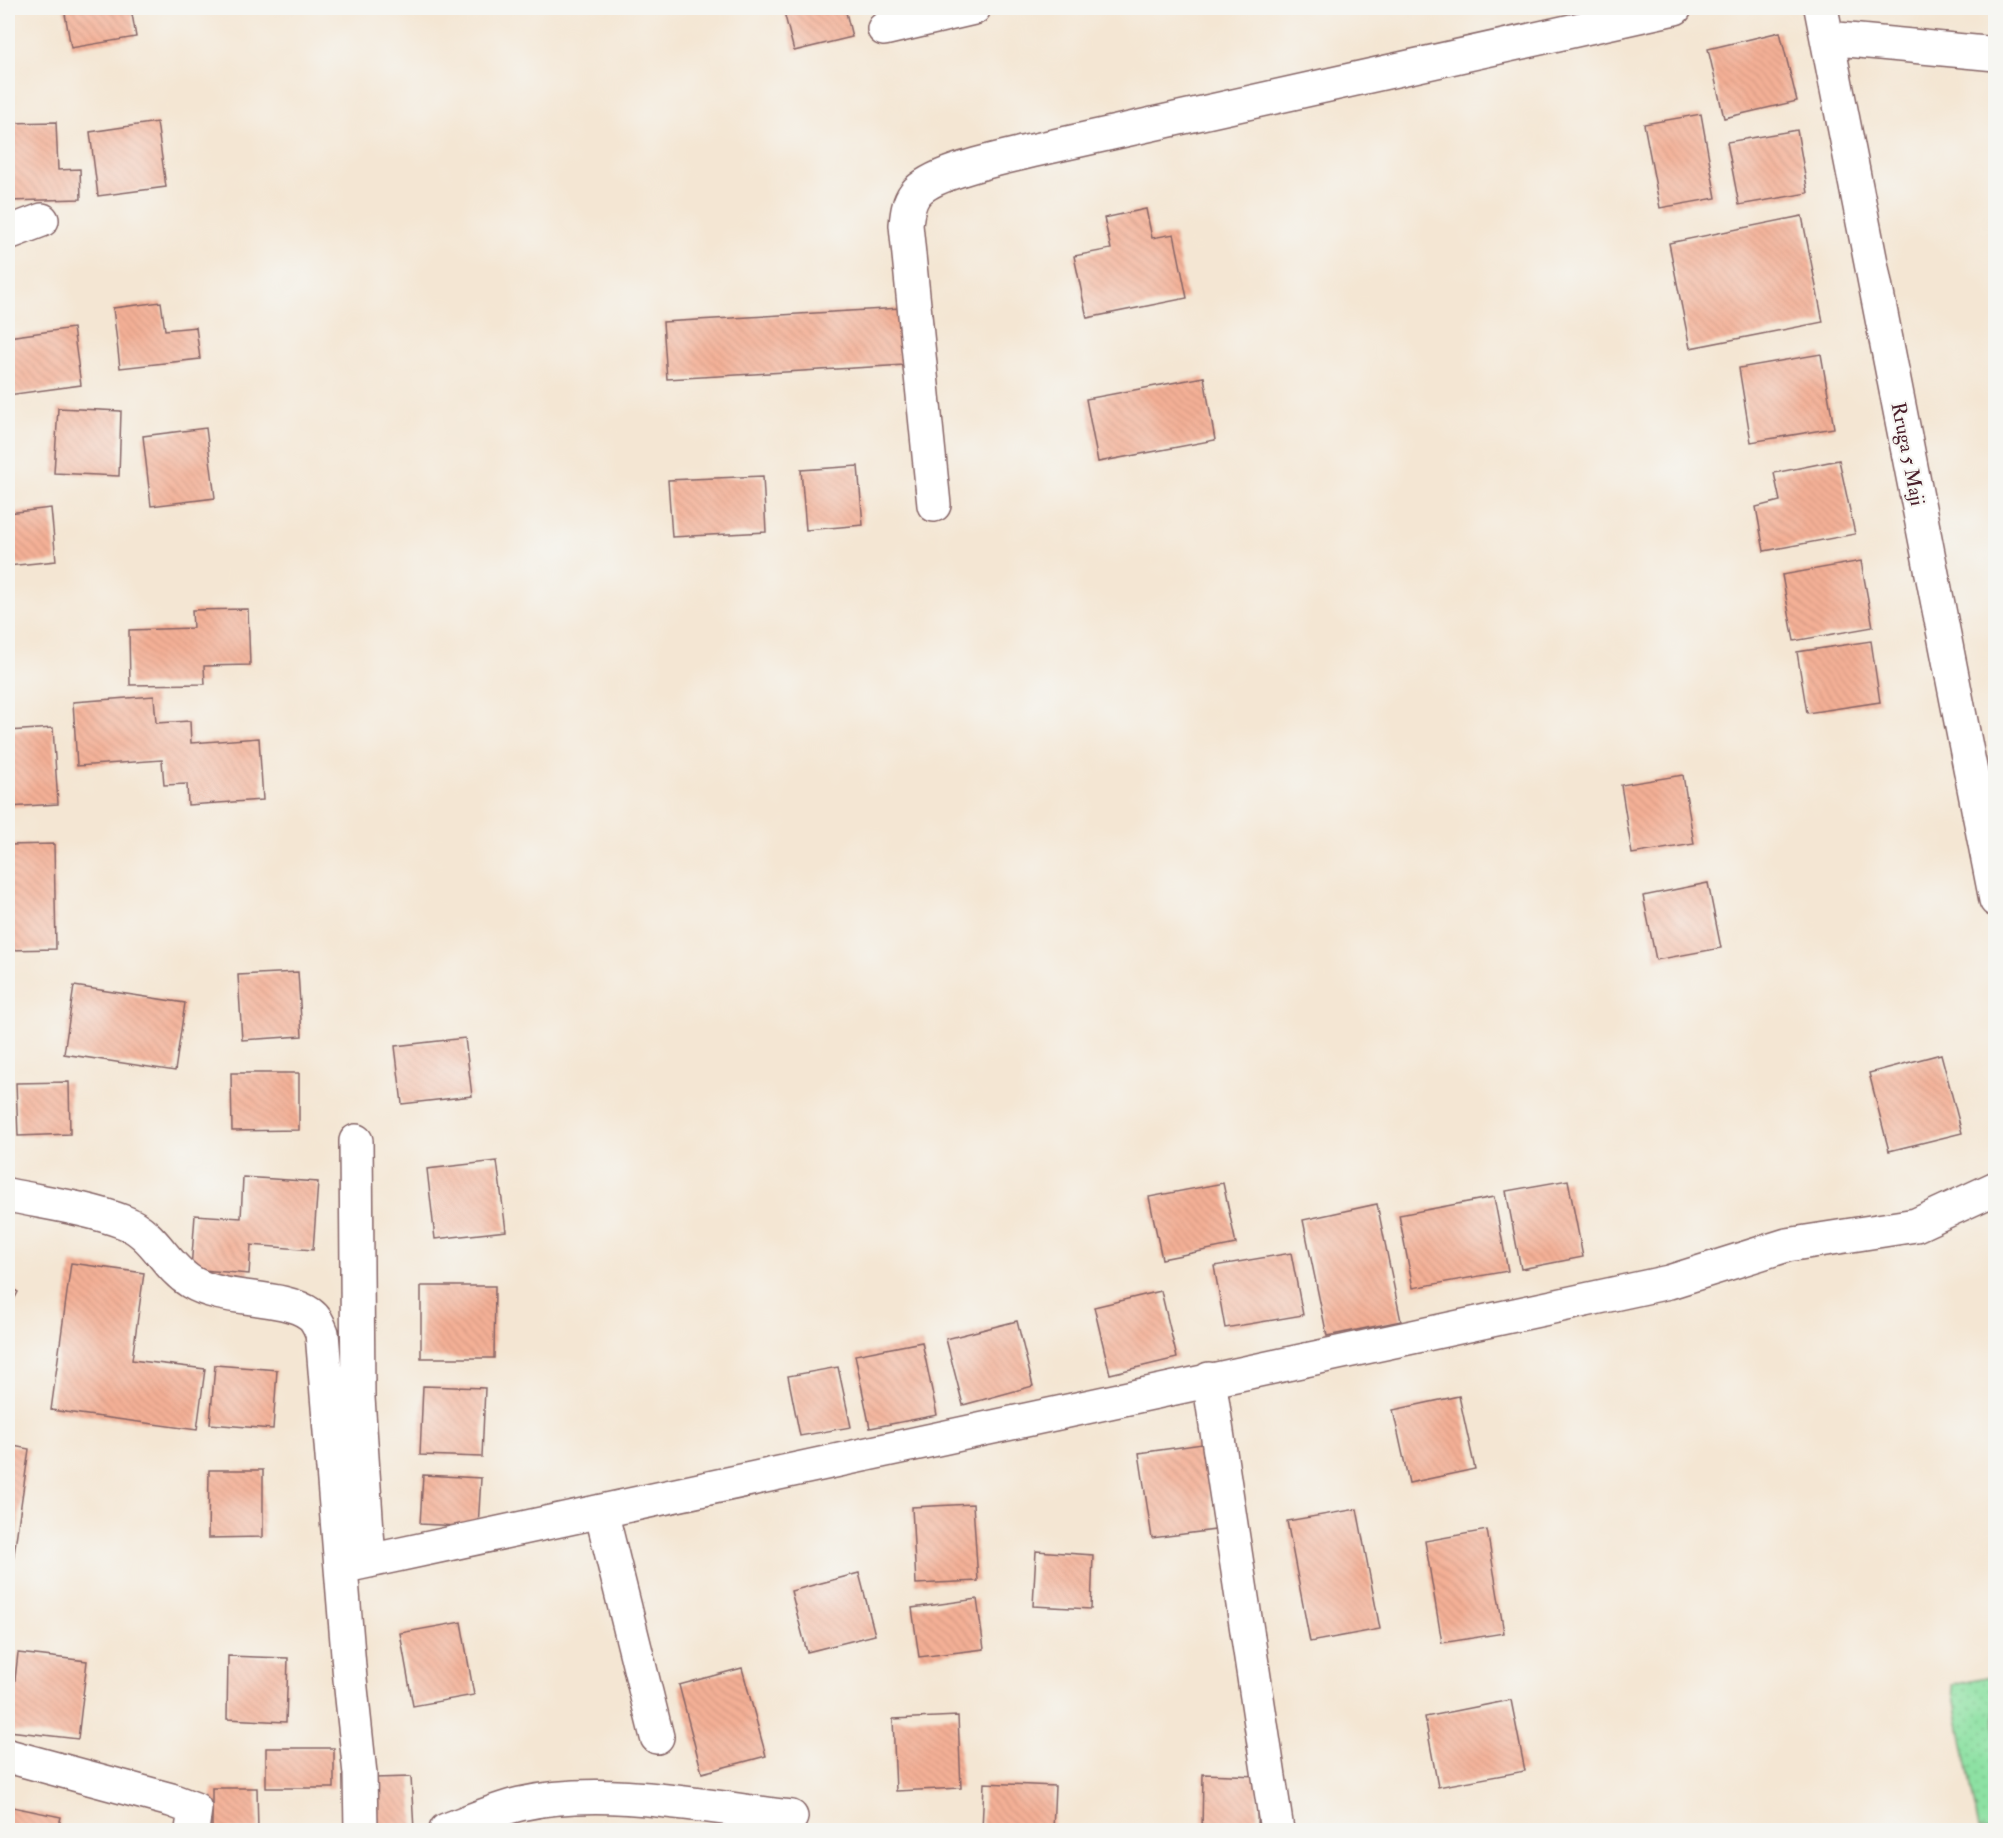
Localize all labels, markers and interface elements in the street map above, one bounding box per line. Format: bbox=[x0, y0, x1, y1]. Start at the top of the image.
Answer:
street label: Rruga 5 Maji bbox=[1886, 400, 1930, 508]

